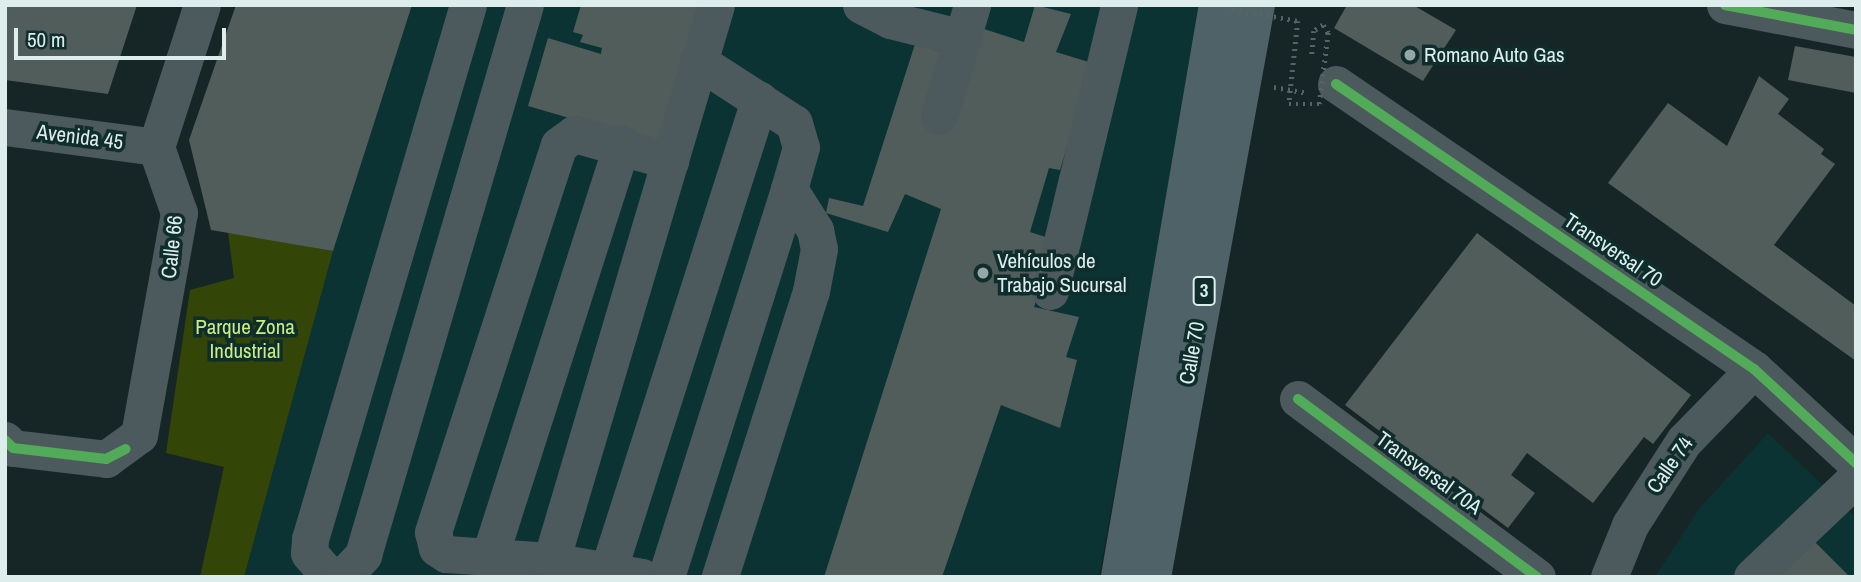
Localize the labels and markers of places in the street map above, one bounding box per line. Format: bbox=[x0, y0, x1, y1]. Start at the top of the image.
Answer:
place label: Romano Auto Gas bbox=[1424, 42, 1566, 68]
marker: Romano Auto Gas bbox=[1402, 47, 1418, 63]
place label: Vehículos de Trabajo Sucursal bbox=[997, 248, 1127, 298]
marker: Vehículos de Trabajo Sucursal bbox=[975, 265, 991, 281]

